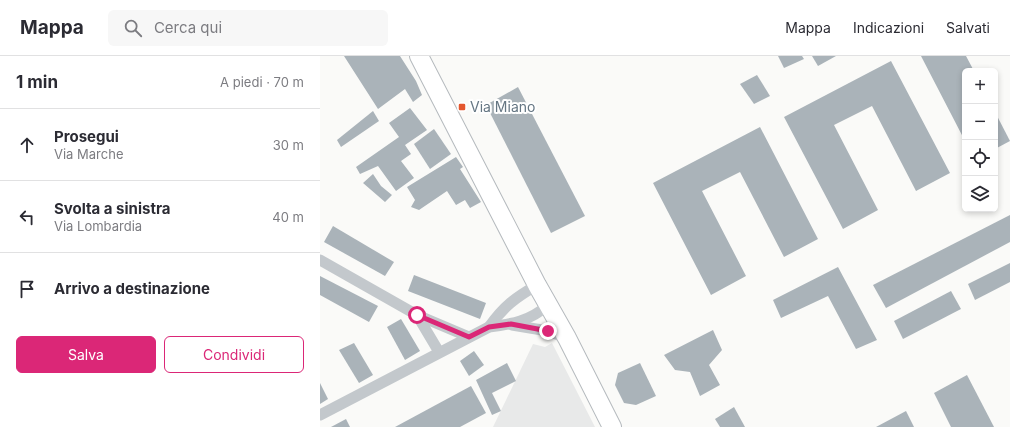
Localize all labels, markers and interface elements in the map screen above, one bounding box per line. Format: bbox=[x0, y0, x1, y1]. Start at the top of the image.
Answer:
search box bbox=[108, 10, 388, 46]
text: Mappa bbox=[20, 16, 84, 39]
icon: search bbox=[122, 17, 144, 39]
text: Cerca qui bbox=[154, 18, 222, 37]
text: Mappa bbox=[785, 19, 831, 36]
text: Indicazioni bbox=[853, 19, 924, 36]
text: Salvati bbox=[946, 19, 990, 36]
map controls bbox=[962, 68, 998, 212]
button: + bbox=[962, 68, 998, 104]
text: 1 min bbox=[16, 72, 58, 92]
text: A piedi · 70 m bbox=[220, 74, 304, 90]
place label: Via Miano bbox=[470, 98, 535, 115]
marker: Via Miano bbox=[457, 102, 467, 112]
button: − bbox=[962, 104, 998, 140]
text: Prosegui bbox=[54, 127, 119, 146]
icon: ahead bbox=[16, 134, 38, 156]
text: 30 m bbox=[273, 137, 304, 153]
button: locate bbox=[962, 140, 998, 176]
text: Via Marche bbox=[54, 146, 124, 162]
button: layers bbox=[962, 176, 998, 212]
text: Svolta a sinistra bbox=[54, 199, 171, 218]
icon: left bbox=[16, 206, 38, 228]
text: 40 m bbox=[272, 209, 304, 225]
text: Via Lombardia bbox=[54, 218, 142, 234]
icon: arrive bbox=[16, 278, 38, 300]
text: Arrivo a destinazione bbox=[54, 279, 210, 298]
route start bbox=[408, 306, 426, 324]
route end bbox=[539, 322, 557, 340]
button: Salva bbox=[16, 336, 156, 373]
button: Condividi bbox=[164, 336, 304, 373]

